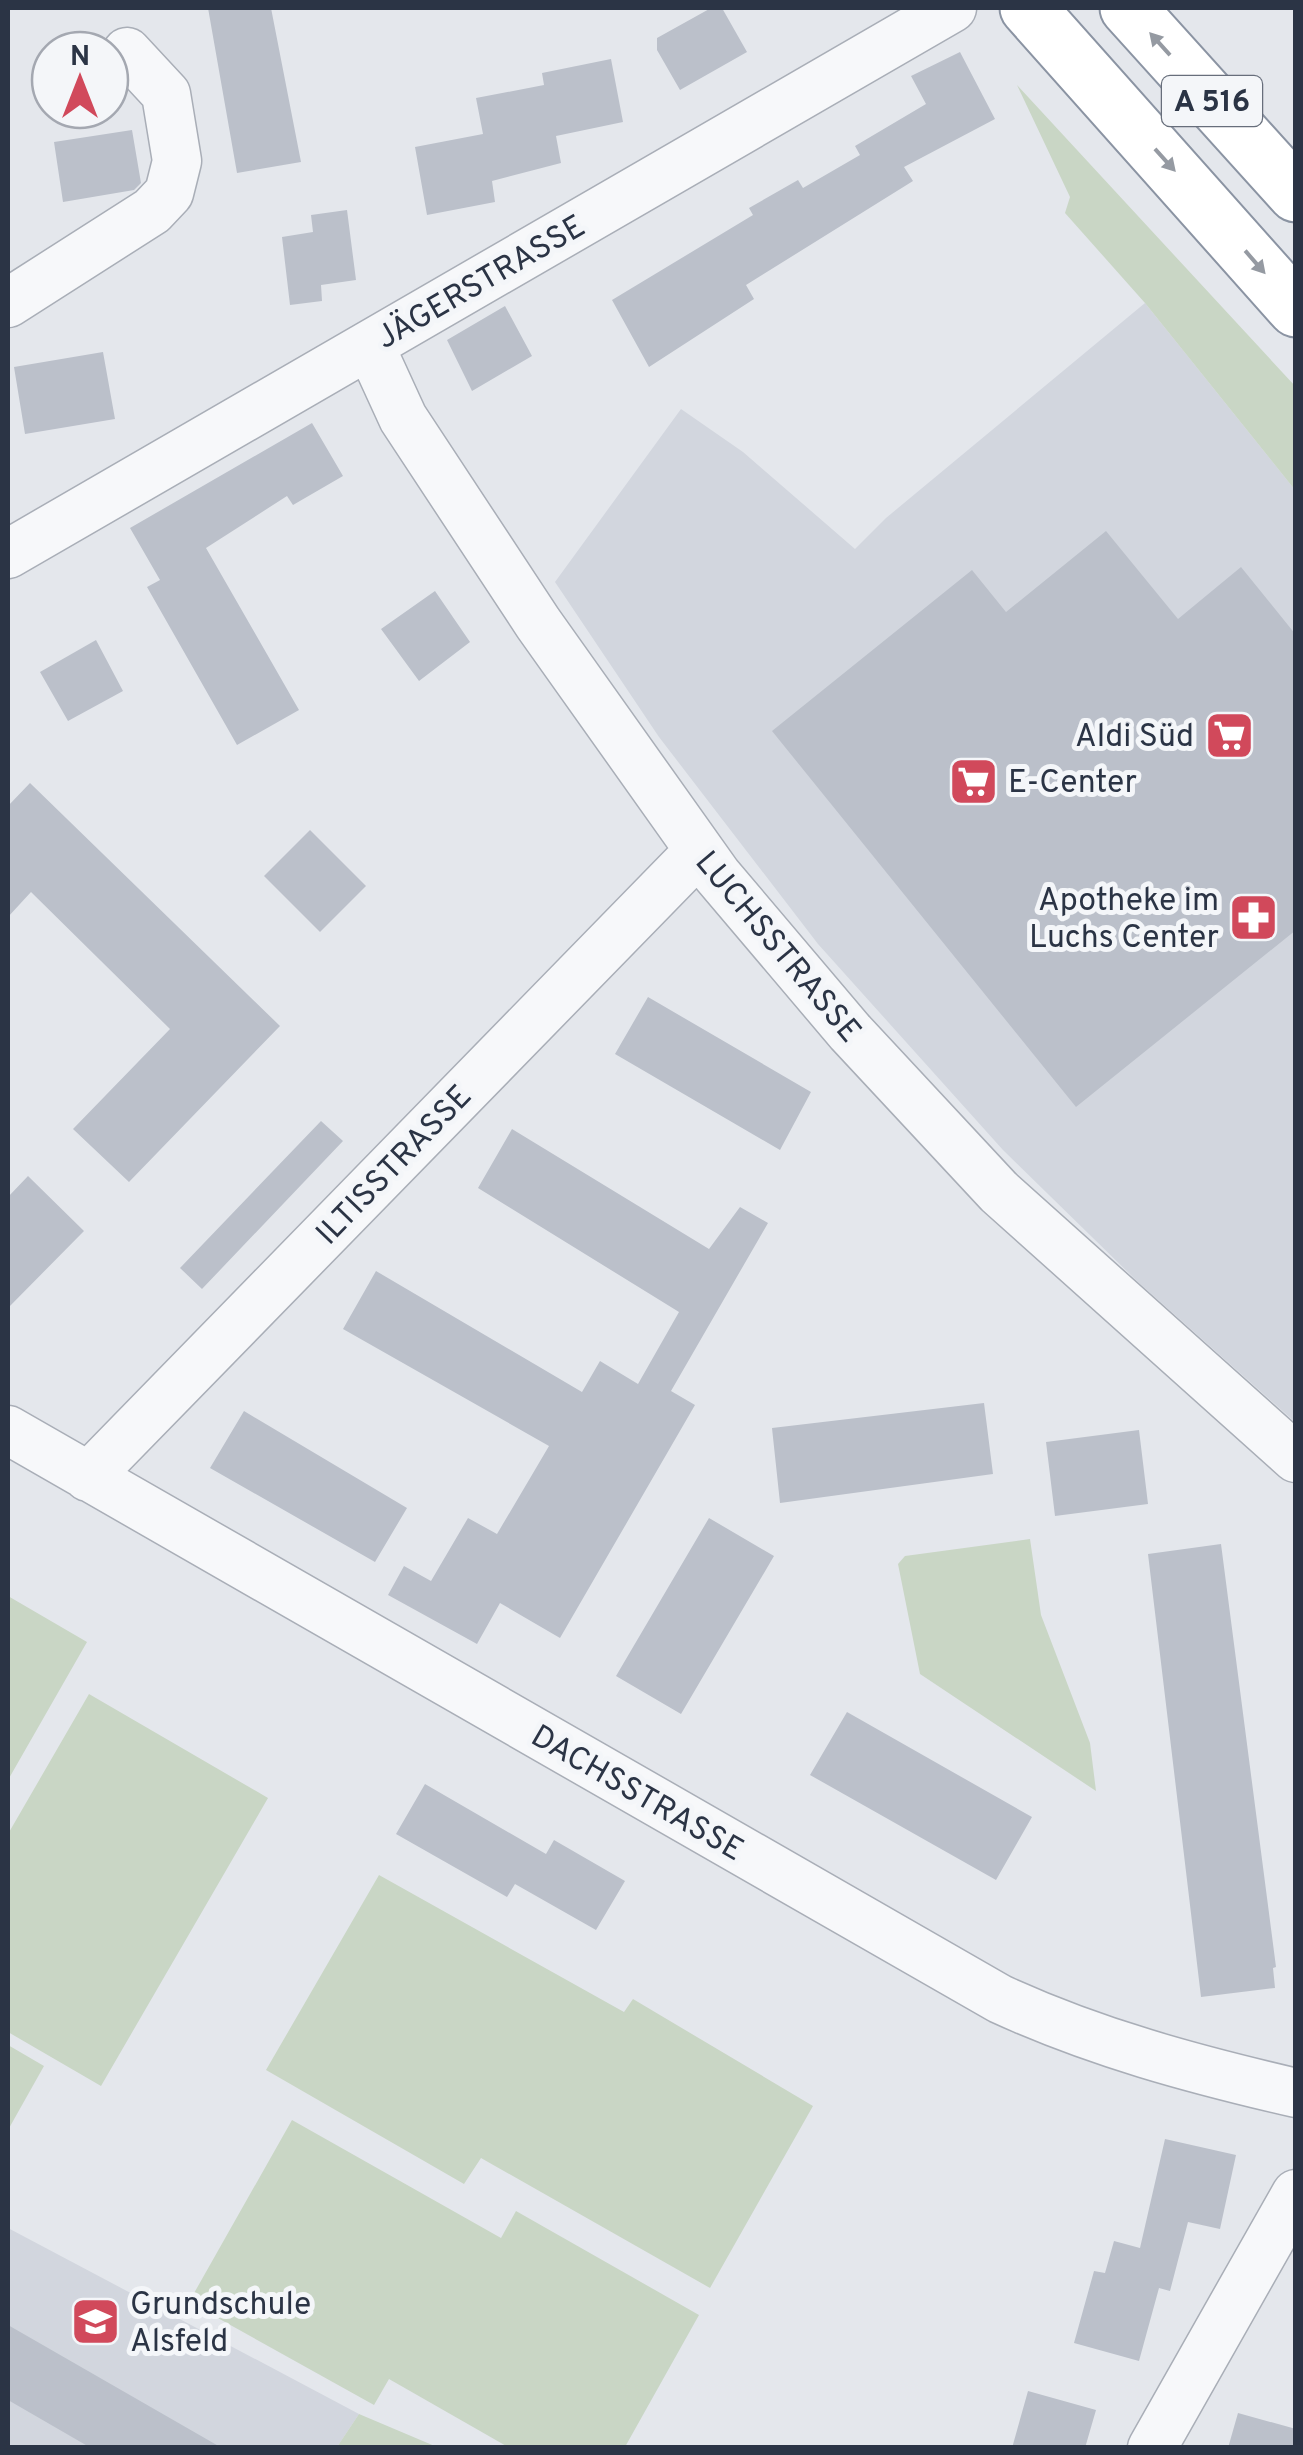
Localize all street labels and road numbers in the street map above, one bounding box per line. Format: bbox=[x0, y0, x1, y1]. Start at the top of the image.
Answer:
road number: A 516 bbox=[1162, 76, 1262, 126]
street label: JÄGERSTRASSE bbox=[370, 207, 593, 360]
street label: LUCHSSTRASSE bbox=[685, 844, 868, 1052]
street label: ILTISSTRASSE bbox=[309, 1078, 482, 1254]
street label: DACHSSTRASSE bbox=[523, 1718, 750, 1872]

